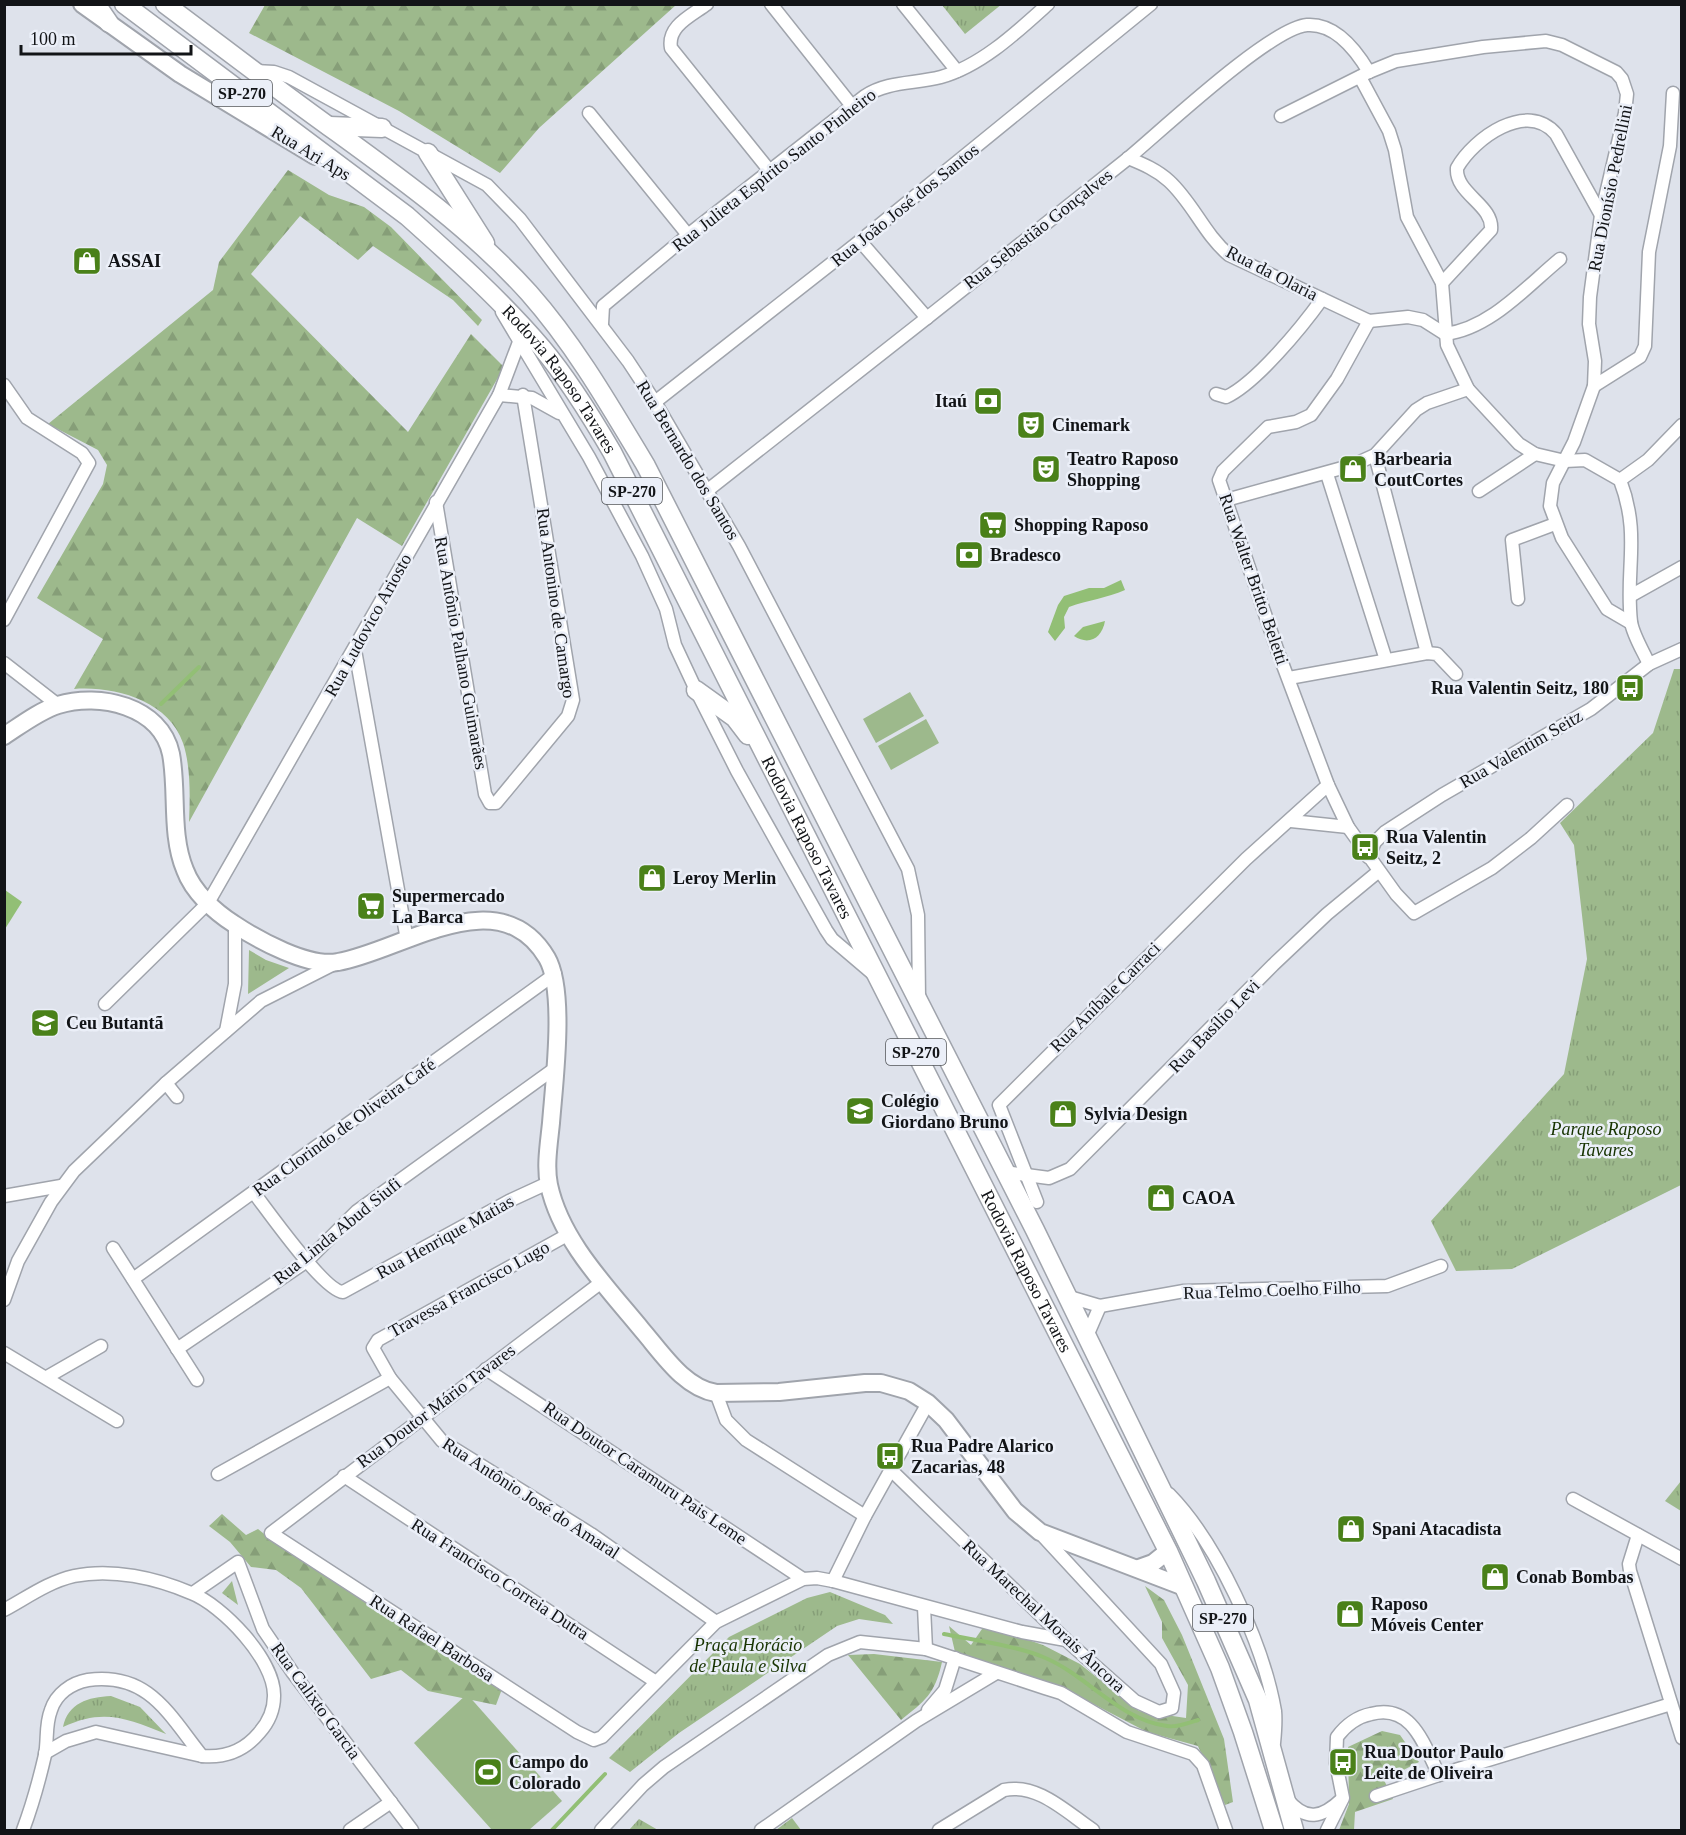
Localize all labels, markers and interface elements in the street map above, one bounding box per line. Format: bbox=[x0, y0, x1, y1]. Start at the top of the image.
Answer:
scale bar bbox=[21, 18, 190, 56]
text: 100 m bbox=[30, 29, 76, 49]
road number: SP-270 bbox=[212, 80, 272, 106]
street label: Rua Julieta Espírito Santo Pinheiro bbox=[668, 84, 880, 256]
street label: Rua Dionísio Pedrellini bbox=[1584, 103, 1636, 273]
street label: Rua Ari Aps bbox=[268, 122, 354, 184]
street label: Rua João José dos Santos bbox=[827, 139, 983, 271]
street label: Rua Sebastião Gonçalves bbox=[960, 165, 1116, 293]
street label: Rua da Olaria bbox=[1223, 241, 1321, 305]
shop icon: ASSAI bbox=[71, 245, 103, 277]
place label: ASSAI bbox=[108, 251, 161, 271]
street label: Rodovia Raposo Tavares bbox=[498, 301, 620, 457]
street label: Rua Bernardo dos Santos bbox=[632, 377, 744, 543]
bank icon: Itaú bbox=[972, 385, 1004, 417]
place label: Itaú bbox=[935, 391, 967, 411]
theatre icon: Cinemark bbox=[1015, 409, 1047, 441]
place label: Cinemark bbox=[1052, 415, 1130, 435]
place label: Teatro Raposo Shopping bbox=[1067, 449, 1179, 490]
place label: Barbearia CoutCortes bbox=[1374, 449, 1463, 490]
theatre icon: Teatro Raposo Shopping bbox=[1030, 453, 1062, 485]
shop icon: Barbearia CoutCortes bbox=[1337, 453, 1369, 485]
road number: SP-270 bbox=[602, 478, 662, 504]
street label: Rua Walter Britto Beletti bbox=[1215, 491, 1293, 667]
street label: Rua Antonino de Camargo bbox=[533, 506, 579, 700]
supermarket icon: Shopping Raposo bbox=[977, 509, 1009, 541]
place label: Shopping Raposo bbox=[1014, 515, 1149, 535]
street label: Rua Antônio Palhano Guimarães bbox=[431, 535, 491, 771]
bank icon: Bradesco bbox=[953, 539, 985, 571]
place label: Bradesco bbox=[990, 545, 1061, 565]
street label: Rua Ludovico Ariosto bbox=[320, 550, 416, 700]
bus stop icon: Rua Valentin Seitz, 180 bbox=[1614, 672, 1646, 704]
place label: Rua Valentin Seitz, 180 bbox=[1431, 678, 1609, 698]
street label: Rua Valentim Seitz bbox=[1456, 706, 1586, 792]
street label: Rodovia Raposo Tavares bbox=[758, 753, 856, 922]
place label: Rua Valentin Seitz, 2 bbox=[1386, 827, 1487, 868]
bus stop icon: Rua Valentin Seitz, 2 bbox=[1349, 831, 1381, 863]
shop icon: Leroy Merlin bbox=[636, 862, 668, 894]
place label: Leroy Merlin bbox=[673, 868, 776, 888]
place label: Supermercado La Barca bbox=[392, 886, 505, 927]
supermarket icon: Supermercado La Barca bbox=[355, 890, 387, 922]
street label: Rua Aníbale Carraci bbox=[1046, 938, 1164, 1056]
street label: Rua Basílio Levi bbox=[1164, 975, 1264, 1077]
school or university icon: Ceu Butantã bbox=[29, 1007, 61, 1039]
place label: Ceu Butantã bbox=[66, 1013, 164, 1033]
road number: SP-270 bbox=[886, 1039, 946, 1065]
street label: Rua Clorindo de Oliveira Café bbox=[249, 1054, 439, 1200]
place label: Colégio Giordano Bruno bbox=[881, 1091, 1009, 1132]
school or university icon: Colégio Giordano Bruno bbox=[844, 1095, 876, 1127]
shop icon: Sylvia Design bbox=[1047, 1098, 1079, 1130]
place label: Sylvia Design bbox=[1084, 1104, 1188, 1124]
park label: Parque Raposo Tavares bbox=[1550, 1119, 1661, 1160]
street label: Rua Linda Abud Siufi bbox=[269, 1173, 405, 1289]
shop icon: CAOA bbox=[1145, 1182, 1177, 1214]
street label: Rodovia Raposo Tavares bbox=[977, 1186, 1076, 1356]
place label: CAOA bbox=[1182, 1188, 1235, 1208]
street label: Rua Henrique Matias bbox=[373, 1191, 517, 1283]
street label: Travessa Francisco Lugo bbox=[385, 1237, 553, 1341]
street label: Rua Telmo Coelho Filho bbox=[1183, 1277, 1361, 1303]
street label: Rua Doutor Mário Tavares bbox=[353, 1340, 519, 1472]
street label: Rua Doutor Caramuru Pais Leme bbox=[540, 1397, 750, 1549]
street label: Rua Antônio José do Amaral bbox=[439, 1433, 623, 1563]
place label: Rua Padre Alarico Zacarias, 48 bbox=[911, 1436, 1054, 1477]
bus stop icon: Rua Padre Alarico Zacarias, 48 bbox=[874, 1440, 906, 1472]
shop icon: Spani Atacadista bbox=[1335, 1513, 1367, 1545]
street label: Rua Francisco Correia Dutra bbox=[408, 1514, 592, 1644]
place label: Spani Atacadista bbox=[1372, 1519, 1502, 1539]
street label: Rua Marechal Morais Âncora bbox=[959, 1535, 1130, 1696]
shop icon: Conab Bombas bbox=[1479, 1561, 1511, 1593]
place label: Conab Bombas bbox=[1516, 1567, 1634, 1587]
street label: Rua Rafael Barbosa bbox=[366, 1590, 498, 1686]
place label: Raposo Móveis Center bbox=[1371, 1594, 1483, 1635]
shop icon: Raposo Móveis Center bbox=[1334, 1598, 1366, 1630]
road number: SP-270 bbox=[1193, 1605, 1253, 1631]
park label: Praça Horácio de Paula e Silva bbox=[689, 1635, 807, 1676]
street label: Rua Calixto Garcia bbox=[267, 1639, 365, 1763]
place label: Rua Doutor Paulo Leite de Oliveira bbox=[1364, 1742, 1504, 1783]
bus stop icon: Rua Doutor Paulo Leite de Oliveira bbox=[1327, 1746, 1359, 1778]
place label: Campo do Colorado bbox=[509, 1752, 589, 1793]
sports icon: Campo do Colorado bbox=[472, 1756, 504, 1788]

